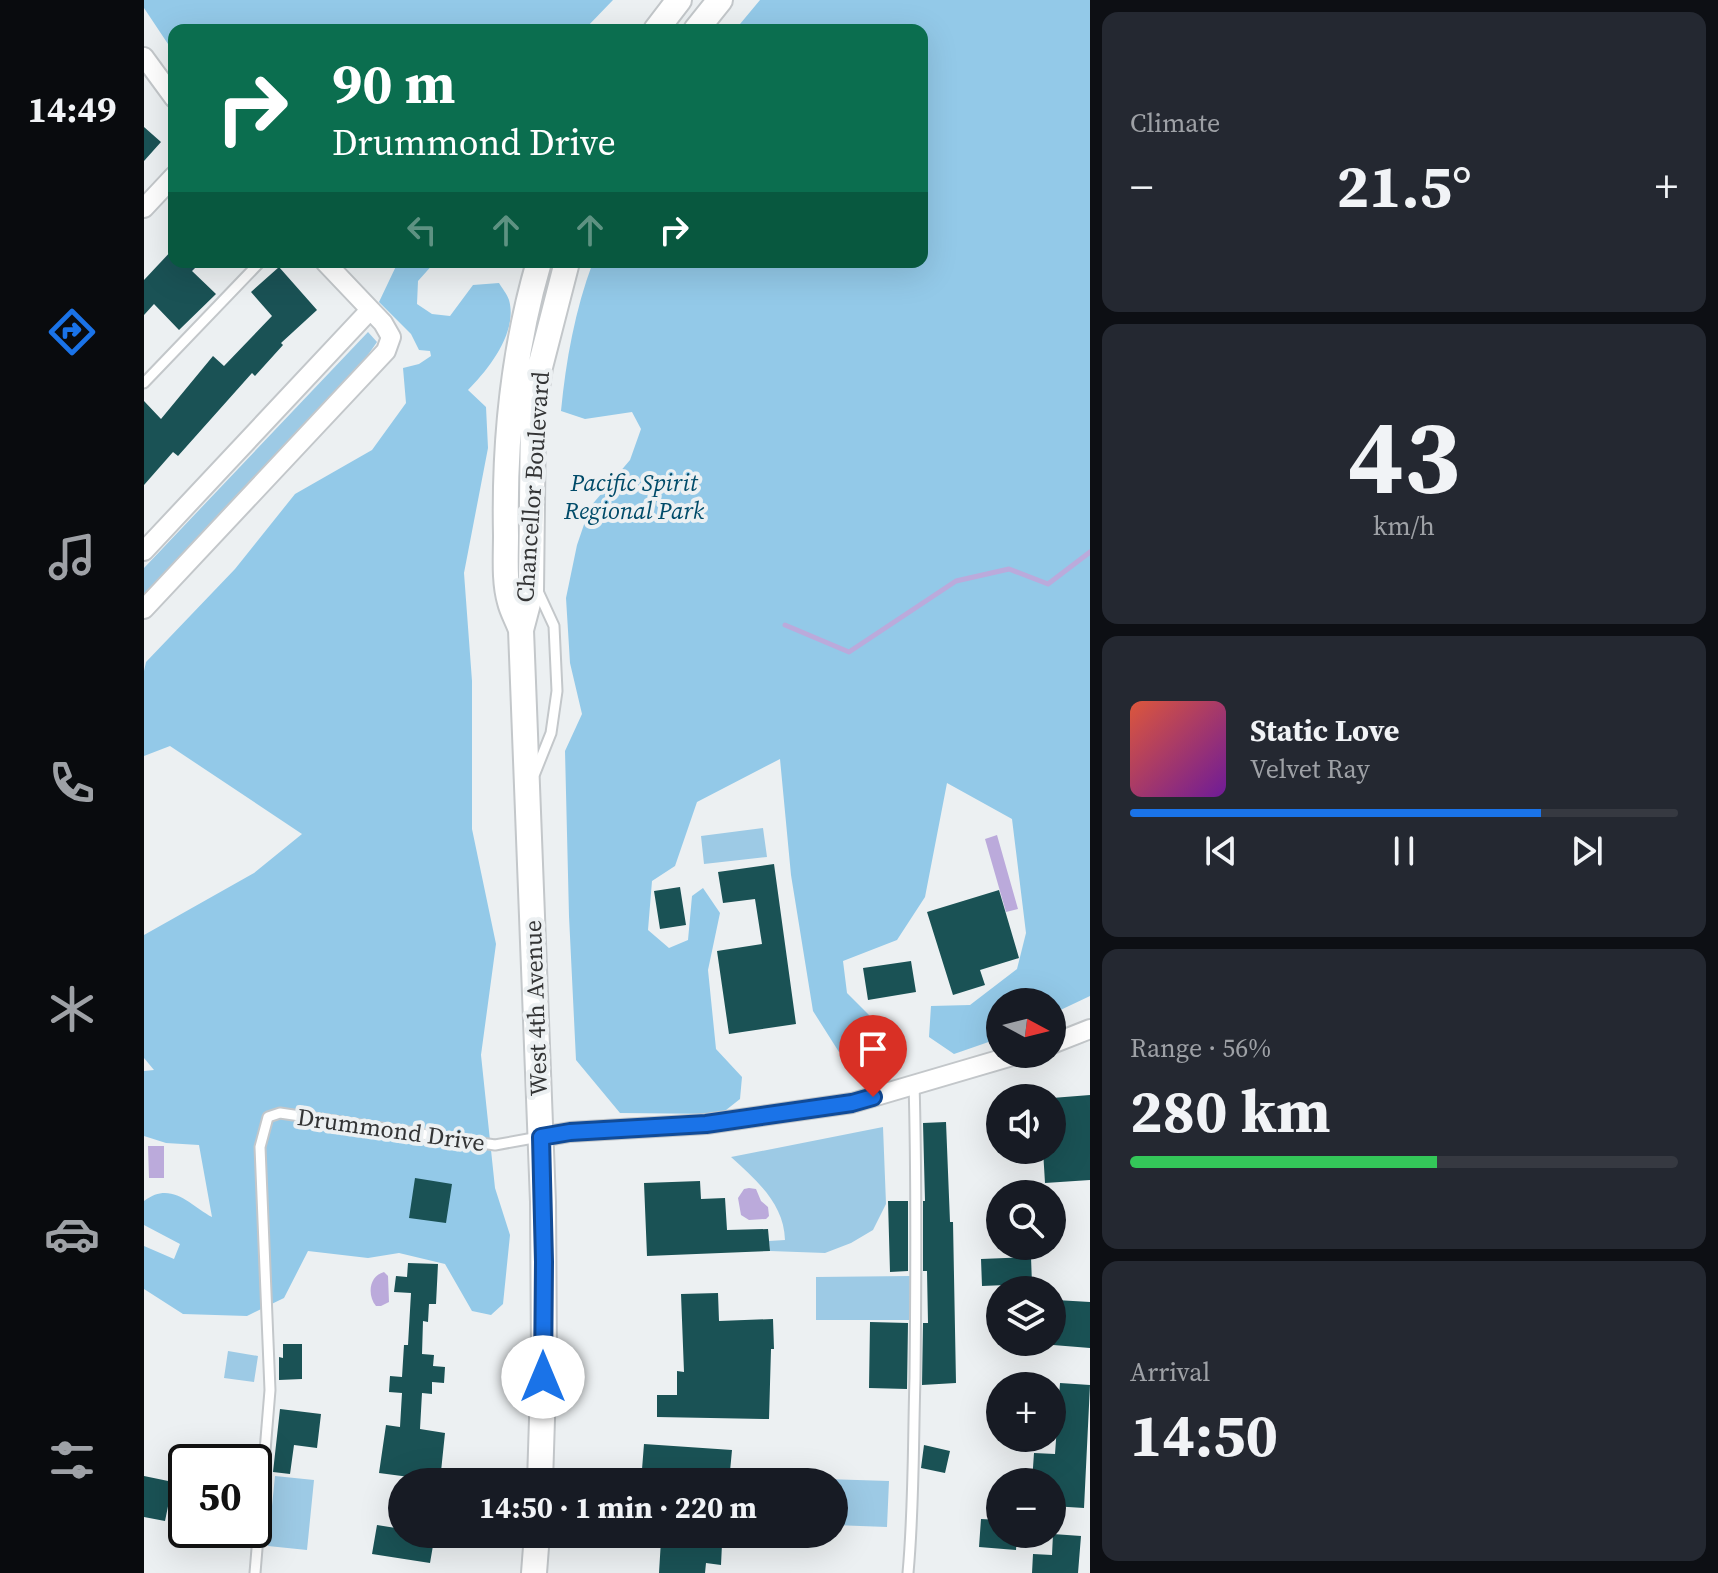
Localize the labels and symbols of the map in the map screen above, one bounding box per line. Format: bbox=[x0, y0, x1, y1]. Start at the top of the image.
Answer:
street label: Chancellor Boulevard bbox=[508, 370, 557, 604]
park label: Pacific Spirit Regional Park bbox=[563, 466, 705, 527]
street label: West 4th Avenue bbox=[516, 919, 555, 1097]
north arrow bbox=[986, 988, 1066, 1068]
pin bbox=[839, 1015, 907, 1097]
street label: Drummond Drive bbox=[295, 1100, 487, 1159]
position arrow bbox=[501, 1335, 585, 1419]
speed limit sign: 50 bbox=[168, 1444, 272, 1548]

